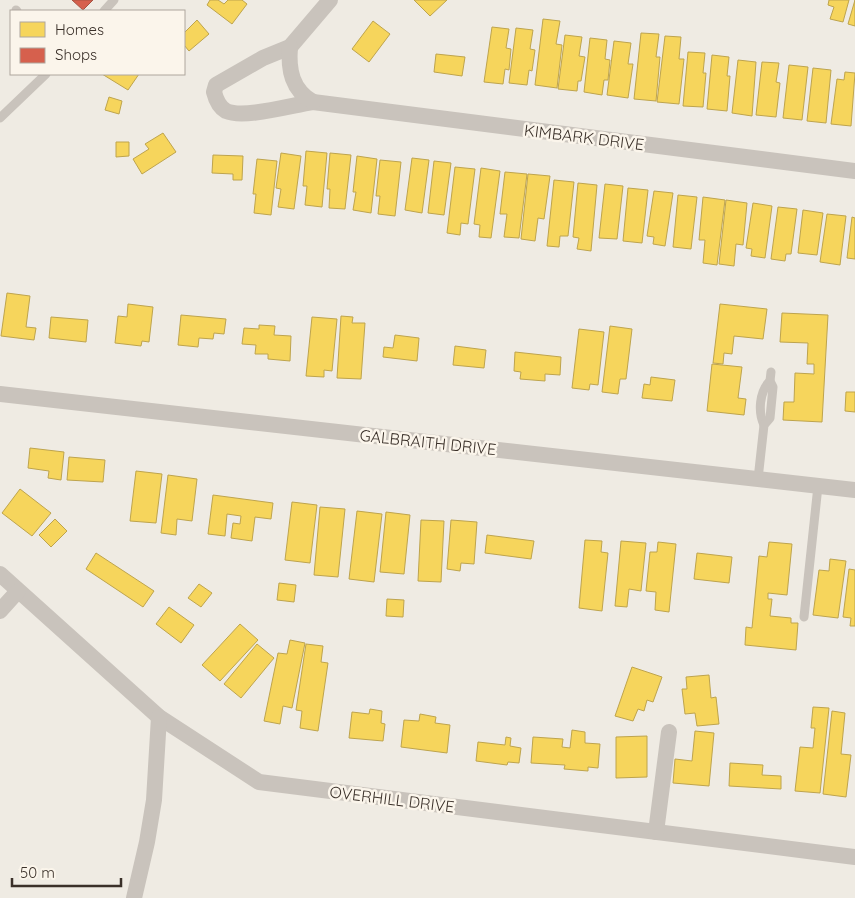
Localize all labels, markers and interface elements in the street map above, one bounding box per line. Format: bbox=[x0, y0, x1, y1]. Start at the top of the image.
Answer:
legend bbox=[10, 10, 185, 75]
text: Homes bbox=[55, 20, 104, 39]
text: Shops bbox=[55, 45, 97, 64]
street label: KIMBARK DRIVE bbox=[523, 120, 645, 154]
street label: GALBRAITH DRIVE bbox=[359, 425, 497, 459]
street label: OVERHILL DRIVE bbox=[329, 781, 455, 817]
scale bar bbox=[12, 856, 121, 888]
text: 50 m bbox=[20, 863, 55, 882]

